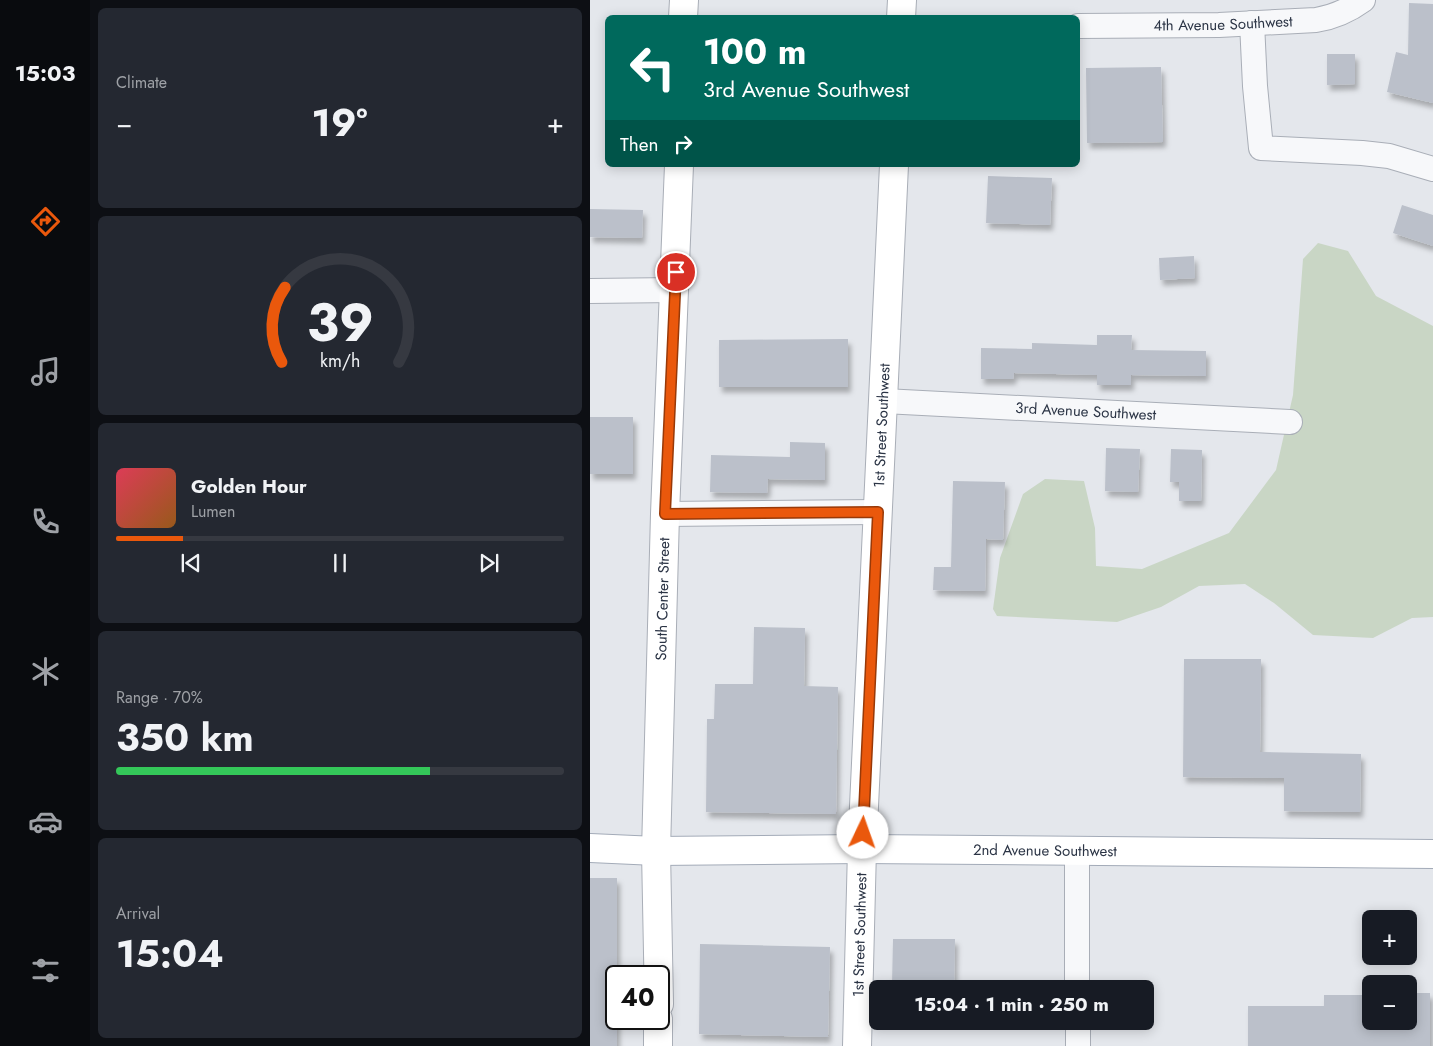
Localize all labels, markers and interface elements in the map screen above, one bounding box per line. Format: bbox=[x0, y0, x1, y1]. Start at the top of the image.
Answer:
street label: 4th Avenue Southwest bbox=[1153, 10, 1293, 36]
text: 100 m bbox=[703, 27, 806, 77]
icon: left bbox=[620, 35, 685, 100]
text: 15:03 bbox=[15, 57, 75, 89]
text: Climate bbox=[116, 71, 167, 94]
text: 3rd Avenue Southwest bbox=[703, 73, 909, 105]
text: 19° bbox=[312, 95, 368, 150]
text: − bbox=[116, 103, 133, 144]
text: + bbox=[547, 103, 564, 144]
icon: right bbox=[669, 130, 697, 158]
text: Then bbox=[620, 131, 659, 158]
icon: directions bbox=[28, 204, 63, 239]
pin bbox=[655, 251, 697, 293]
icon: arrive bbox=[662, 258, 690, 286]
text: 39 bbox=[306, 285, 374, 361]
text: km/h bbox=[320, 348, 360, 374]
icon: music bbox=[28, 354, 63, 389]
street label: 1st Street Southwest bbox=[868, 362, 896, 488]
street label: 3rd Avenue Southwest bbox=[1015, 397, 1157, 426]
text: Golden Hour bbox=[191, 473, 307, 500]
text: Lumen bbox=[191, 500, 235, 523]
icon: phone bbox=[28, 504, 63, 539]
street label: South Center Street bbox=[650, 537, 675, 661]
icon: previous bbox=[177, 549, 205, 577]
icon: pause bbox=[326, 549, 354, 577]
icon: next bbox=[475, 549, 503, 577]
icon: climate bbox=[28, 654, 63, 689]
text: Range · 70% bbox=[116, 686, 203, 709]
text: 350 km bbox=[116, 710, 254, 765]
icon: car bbox=[28, 804, 63, 839]
position arrow bbox=[836, 806, 888, 858]
street label: 2nd Avenue Southwest bbox=[973, 839, 1117, 862]
street label: 1st Street Southwest bbox=[847, 872, 872, 998]
text: Arrival bbox=[116, 902, 160, 925]
map controls bbox=[1362, 910, 1417, 1030]
button: + bbox=[1362, 910, 1417, 965]
text: 15:04 bbox=[116, 926, 224, 981]
icon: filters bbox=[28, 953, 63, 988]
speed limit sign: 40 bbox=[605, 965, 670, 1030]
button: − bbox=[1362, 975, 1417, 1030]
text: 15:04 · 1 min · 250 m bbox=[914, 991, 1109, 1018]

